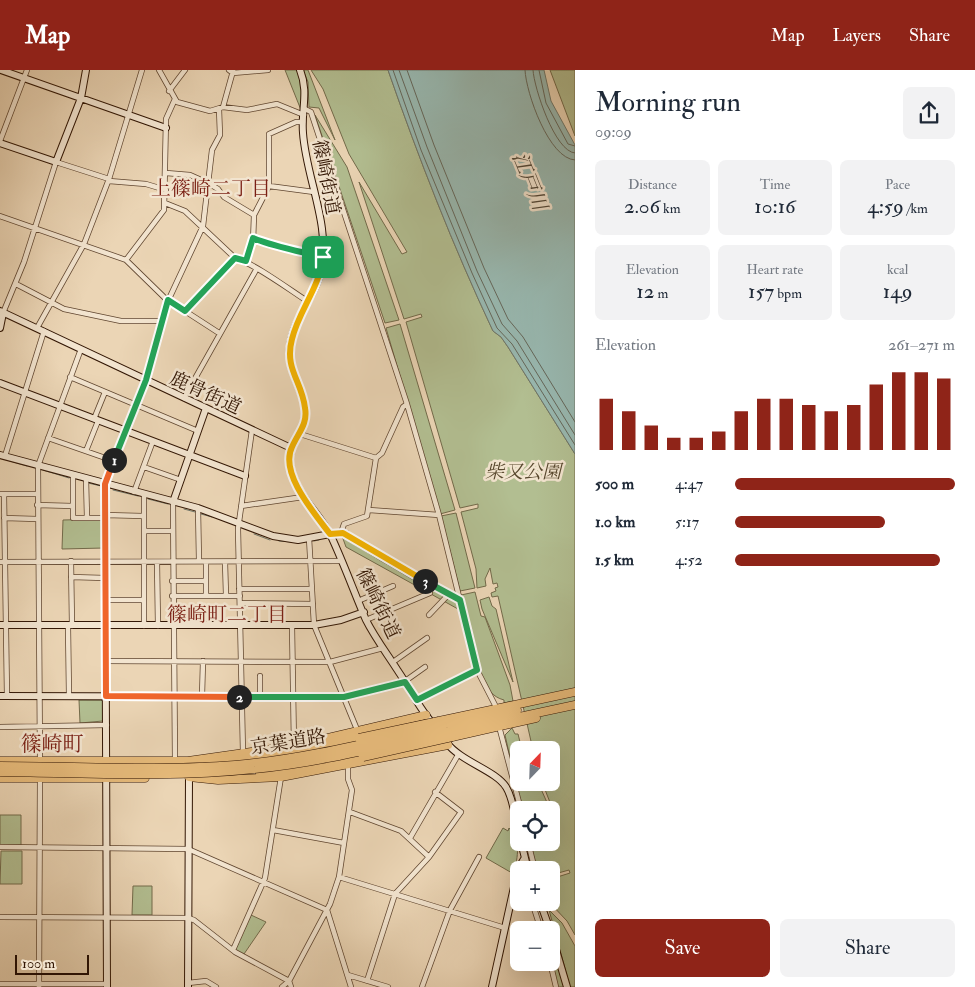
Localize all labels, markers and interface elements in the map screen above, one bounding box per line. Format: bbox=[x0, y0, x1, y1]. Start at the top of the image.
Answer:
text: Map bbox=[25, 20, 70, 51]
text: Map bbox=[771, 24, 805, 47]
text: Layers bbox=[833, 24, 881, 47]
text: Share bbox=[909, 24, 950, 47]
text: Morning run bbox=[595, 85, 741, 120]
button: share bbox=[903, 87, 955, 139]
text: 09:09 bbox=[595, 122, 632, 142]
street label: 篠崎街道 bbox=[307, 138, 345, 217]
water label: 江戸川 bbox=[507, 149, 553, 216]
district label: 上篠崎二丁目 bbox=[151, 176, 271, 201]
text: Distance bbox=[628, 176, 677, 193]
text: Time bbox=[760, 176, 790, 193]
text: Pace bbox=[885, 176, 910, 193]
text: 2.06 bbox=[624, 193, 660, 220]
text: 10:16 bbox=[754, 193, 796, 220]
text: 4:59 bbox=[867, 193, 904, 220]
text: km bbox=[660, 200, 681, 217]
text: /km bbox=[904, 200, 928, 217]
pin bbox=[302, 236, 344, 278]
icon: arrive bbox=[309, 243, 337, 271]
text: Elevation bbox=[626, 261, 679, 278]
text: Heart rate bbox=[746, 261, 803, 278]
text: kcal bbox=[887, 261, 908, 278]
text: 12 bbox=[636, 278, 654, 305]
text: 157 bbox=[748, 278, 774, 305]
text: 149 bbox=[883, 278, 912, 305]
text: m bbox=[654, 285, 668, 302]
text: bpm bbox=[774, 285, 802, 302]
text: Elevation bbox=[595, 335, 656, 355]
text: 261–271 m bbox=[888, 335, 955, 355]
street label: 鹿骨街道 bbox=[166, 366, 245, 420]
pin: 1 bbox=[102, 448, 126, 472]
text: 1 bbox=[112, 452, 117, 469]
park label: 柴又公園 bbox=[485, 460, 564, 484]
text: 500 m bbox=[595, 474, 634, 494]
text: 4:47 bbox=[675, 474, 703, 494]
text: 1.0 km bbox=[595, 512, 635, 532]
text: 5:17 bbox=[675, 512, 699, 532]
text: 1.5 km bbox=[595, 550, 634, 570]
text: 4:52 bbox=[675, 550, 703, 570]
street label: 篠崎街道 bbox=[351, 564, 406, 643]
pin: 3 bbox=[412, 568, 438, 594]
text: 3 bbox=[423, 573, 428, 590]
district label: 篠崎町二丁目 bbox=[167, 602, 287, 627]
pin: 2 bbox=[226, 684, 252, 710]
text: 2 bbox=[236, 689, 243, 706]
street label: 京葉道路 bbox=[249, 724, 328, 760]
district label: 篠崎町 bbox=[21, 731, 84, 758]
north arrow bbox=[510, 741, 560, 791]
map controls bbox=[510, 741, 560, 971]
button: locate bbox=[510, 801, 560, 851]
button: + bbox=[510, 861, 560, 911]
button: Save bbox=[595, 919, 770, 977]
button: Share bbox=[780, 919, 955, 977]
button: − bbox=[510, 921, 560, 971]
scale bar bbox=[15, 952, 89, 975]
text: 100 m bbox=[22, 955, 55, 972]

